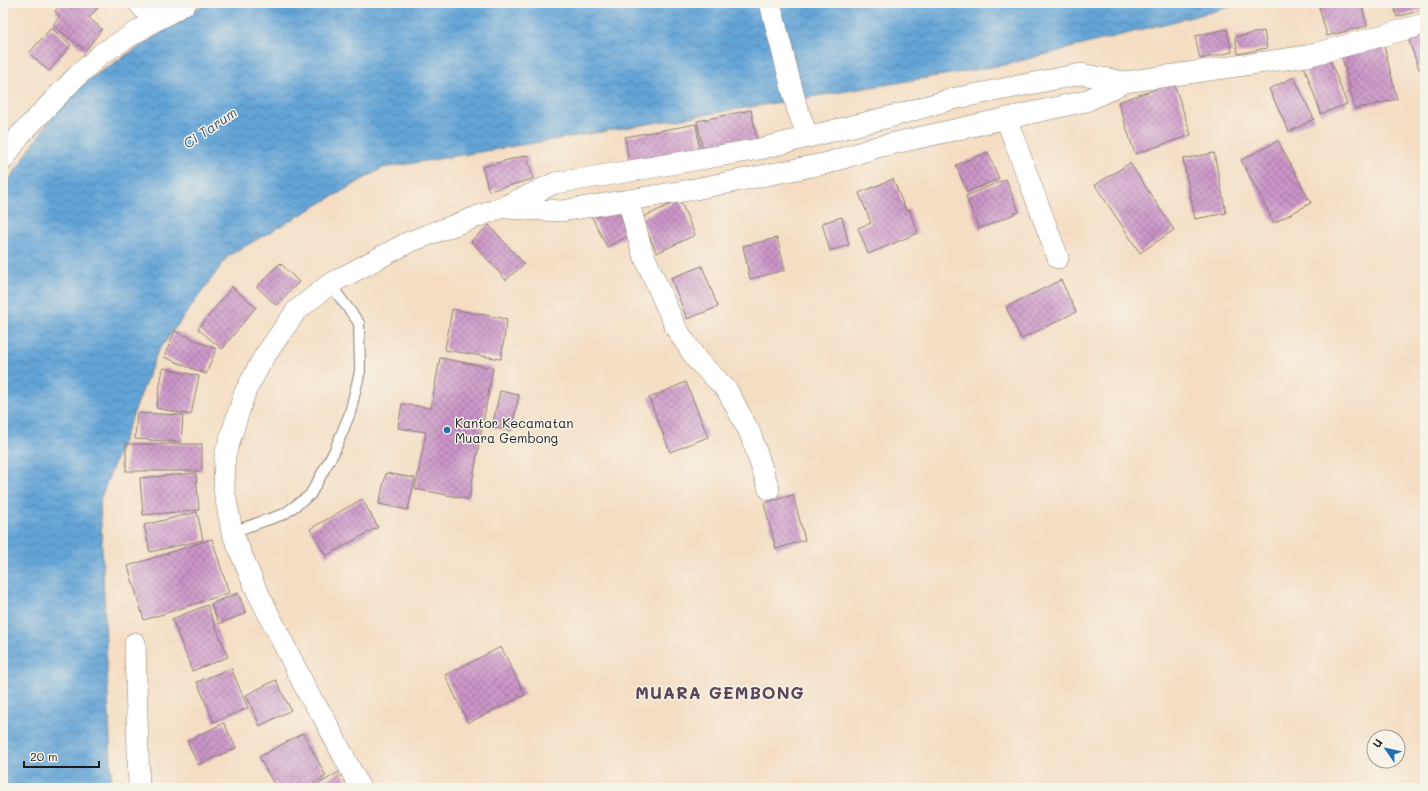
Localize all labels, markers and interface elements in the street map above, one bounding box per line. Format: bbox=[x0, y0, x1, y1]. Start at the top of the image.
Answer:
water label: Ci Tarum bbox=[179, 103, 240, 153]
place label: Kantor Kecamatan Muara Gembong bbox=[455, 414, 573, 446]
marker: Kantor Kecamatan Muara Gembong bbox=[442, 425, 452, 435]
district label: MUARA GEMBONG bbox=[635, 681, 805, 703]
north arrow bbox=[1366, 729, 1406, 769]
text: U bbox=[1369, 736, 1386, 751]
scale bar bbox=[24, 743, 99, 769]
text: 20 m bbox=[30, 748, 58, 764]

